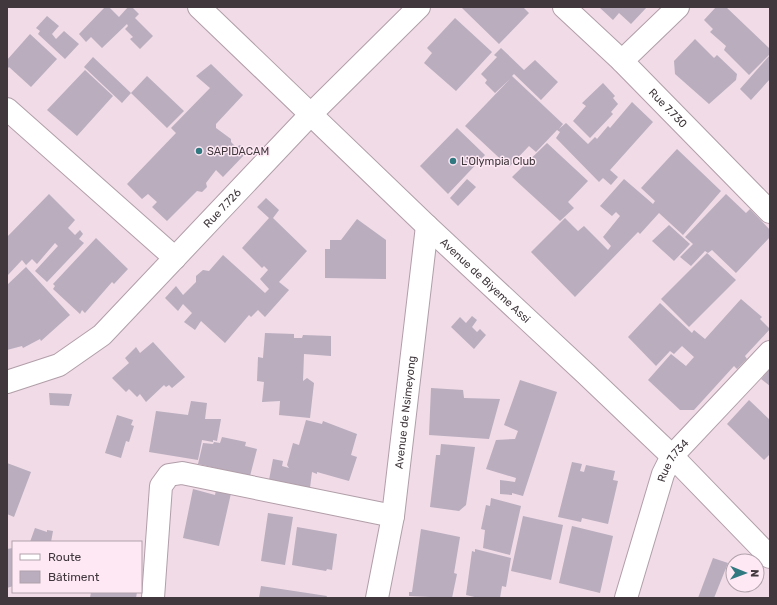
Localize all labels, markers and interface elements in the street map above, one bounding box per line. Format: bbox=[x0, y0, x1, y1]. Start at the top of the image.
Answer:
street label: Rue 7.730 bbox=[646, 86, 690, 130]
place label: SAPIDACAM bbox=[207, 145, 269, 158]
marker: SAPIDACAM bbox=[194, 146, 204, 156]
place label: L'Olympia Club bbox=[461, 155, 536, 168]
marker: L'Olympia Club bbox=[448, 156, 458, 166]
street label: Rue 7.726 bbox=[201, 185, 244, 230]
street label: Avenue de Biyeme Assi bbox=[438, 235, 533, 326]
street label: Avenue de Nsimeyong bbox=[392, 355, 418, 470]
street label: Rue 7.734 bbox=[654, 436, 691, 484]
legend bbox=[12, 541, 142, 593]
text: Route bbox=[48, 550, 82, 564]
north arrow bbox=[725, 553, 765, 593]
text: N bbox=[748, 569, 761, 577]
text: Bâtiment bbox=[48, 570, 100, 584]

